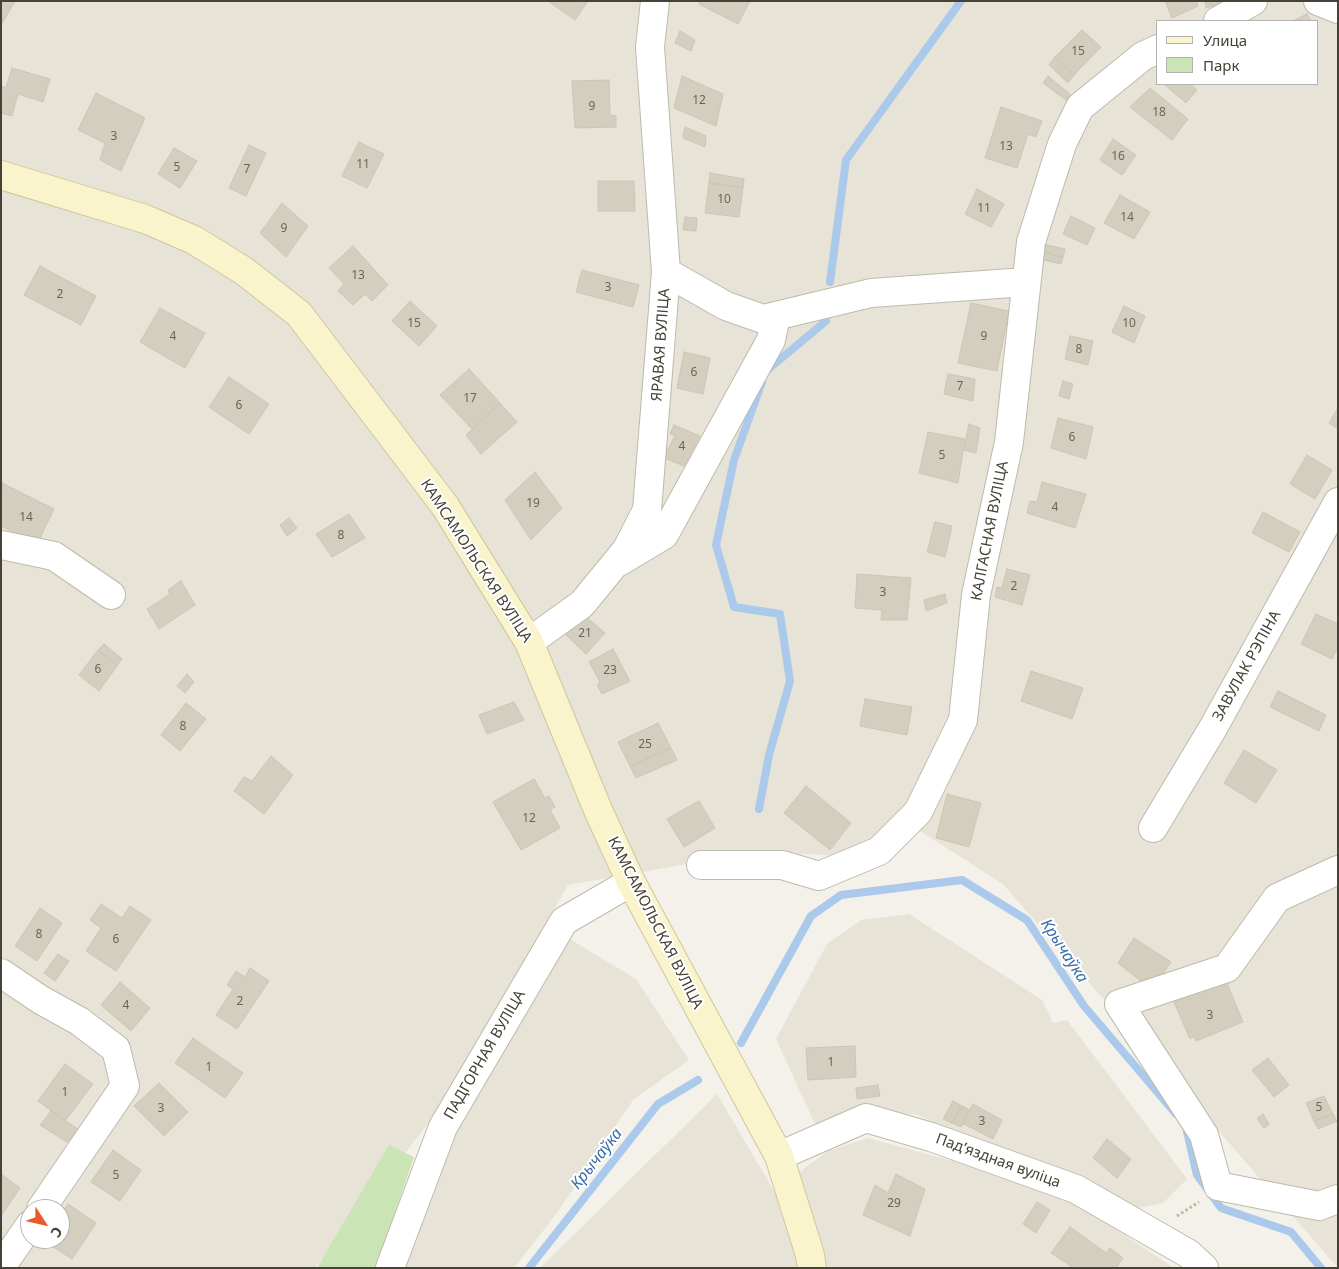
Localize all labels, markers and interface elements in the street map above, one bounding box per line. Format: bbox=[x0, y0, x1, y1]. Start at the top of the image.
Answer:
legend bbox=[1156, 20, 1319, 85]
text: Улица bbox=[1203, 30, 1247, 50]
house number: 15 bbox=[1071, 45, 1085, 59]
text: Парк bbox=[1203, 55, 1239, 75]
house number: 12 bbox=[692, 94, 706, 108]
house number: 9 bbox=[589, 100, 595, 114]
house number: 18 bbox=[1152, 106, 1166, 120]
house number: 3 bbox=[111, 130, 117, 144]
house number: 13 bbox=[999, 140, 1013, 154]
house number: 16 bbox=[1111, 150, 1125, 164]
house number: 11 bbox=[356, 158, 370, 172]
house number: 5 bbox=[174, 161, 180, 175]
house number: 7 bbox=[244, 163, 250, 177]
house number: 10 bbox=[717, 193, 731, 207]
house number: 11 bbox=[977, 202, 991, 216]
house number: 14 bbox=[1120, 211, 1134, 225]
house number: 9 bbox=[281, 222, 287, 236]
house number: 13 bbox=[351, 269, 365, 283]
house number: 3 bbox=[605, 281, 611, 295]
house number: 2 bbox=[57, 288, 63, 302]
street label: ЯРАВАЯ ВУЛІЦА bbox=[648, 288, 674, 402]
house number: 15 bbox=[407, 317, 421, 331]
house number: 10 bbox=[1122, 317, 1136, 331]
house number: 4 bbox=[170, 330, 176, 344]
house number: 9 bbox=[981, 330, 987, 344]
house number: 8 bbox=[1076, 343, 1082, 357]
house number: 6 bbox=[691, 366, 697, 380]
house number: 7 bbox=[957, 380, 963, 394]
house number: 17 bbox=[463, 392, 477, 406]
house number: 6 bbox=[236, 399, 242, 413]
house number: 6 bbox=[1069, 431, 1075, 445]
house number: 4 bbox=[679, 440, 685, 454]
house number: 5 bbox=[939, 449, 945, 463]
street label: КАЛГАСНАЯ ВУЛІЦА bbox=[968, 460, 1012, 602]
street label: КАМСАМОЛЬСКАЯ ВУЛІЦА bbox=[416, 476, 536, 646]
house number: 19 bbox=[526, 497, 540, 511]
house number: 4 bbox=[1052, 501, 1058, 515]
house number: 14 bbox=[19, 511, 33, 525]
house number: 8 bbox=[338, 529, 344, 543]
house number: 2 bbox=[1011, 580, 1017, 594]
house number: 3 bbox=[880, 586, 886, 600]
street label: ЗАВУЛАК РЭПІНА bbox=[1209, 607, 1285, 725]
house number: 21 bbox=[578, 627, 592, 641]
house number: 6 bbox=[95, 663, 101, 677]
house number: 23 bbox=[603, 664, 617, 678]
house number: 8 bbox=[180, 720, 186, 734]
house number: 25 bbox=[638, 738, 652, 752]
house number: 12 bbox=[522, 812, 536, 826]
street label: КАМСАМОЛЬСКАЯ ВУЛІЦА bbox=[604, 834, 706, 1012]
water label: Крычаўка bbox=[1036, 915, 1092, 987]
house number: 8 bbox=[36, 928, 42, 942]
house number: 6 bbox=[113, 933, 119, 947]
street label: ПАДГОРНАЯ ВУЛІЦА bbox=[441, 987, 529, 1123]
house number: 2 bbox=[237, 995, 243, 1009]
house number: 4 bbox=[123, 999, 129, 1013]
house number: 3 bbox=[1207, 1009, 1213, 1023]
house number: 1 bbox=[828, 1056, 834, 1070]
house number: 1 bbox=[206, 1061, 212, 1075]
house number: 1 bbox=[62, 1086, 68, 1100]
house number: 5 bbox=[1316, 1101, 1322, 1115]
house number: 3 bbox=[158, 1102, 164, 1116]
house number: 3 bbox=[979, 1115, 985, 1129]
water label: Крычаўка bbox=[567, 1125, 627, 1193]
street label: Падʼяздная вуліца bbox=[933, 1130, 1063, 1192]
house number: 5 bbox=[113, 1169, 119, 1183]
house number: 29 bbox=[887, 1197, 901, 1211]
north arrow bbox=[20, 1199, 70, 1249]
text: С bbox=[47, 1223, 67, 1241]

